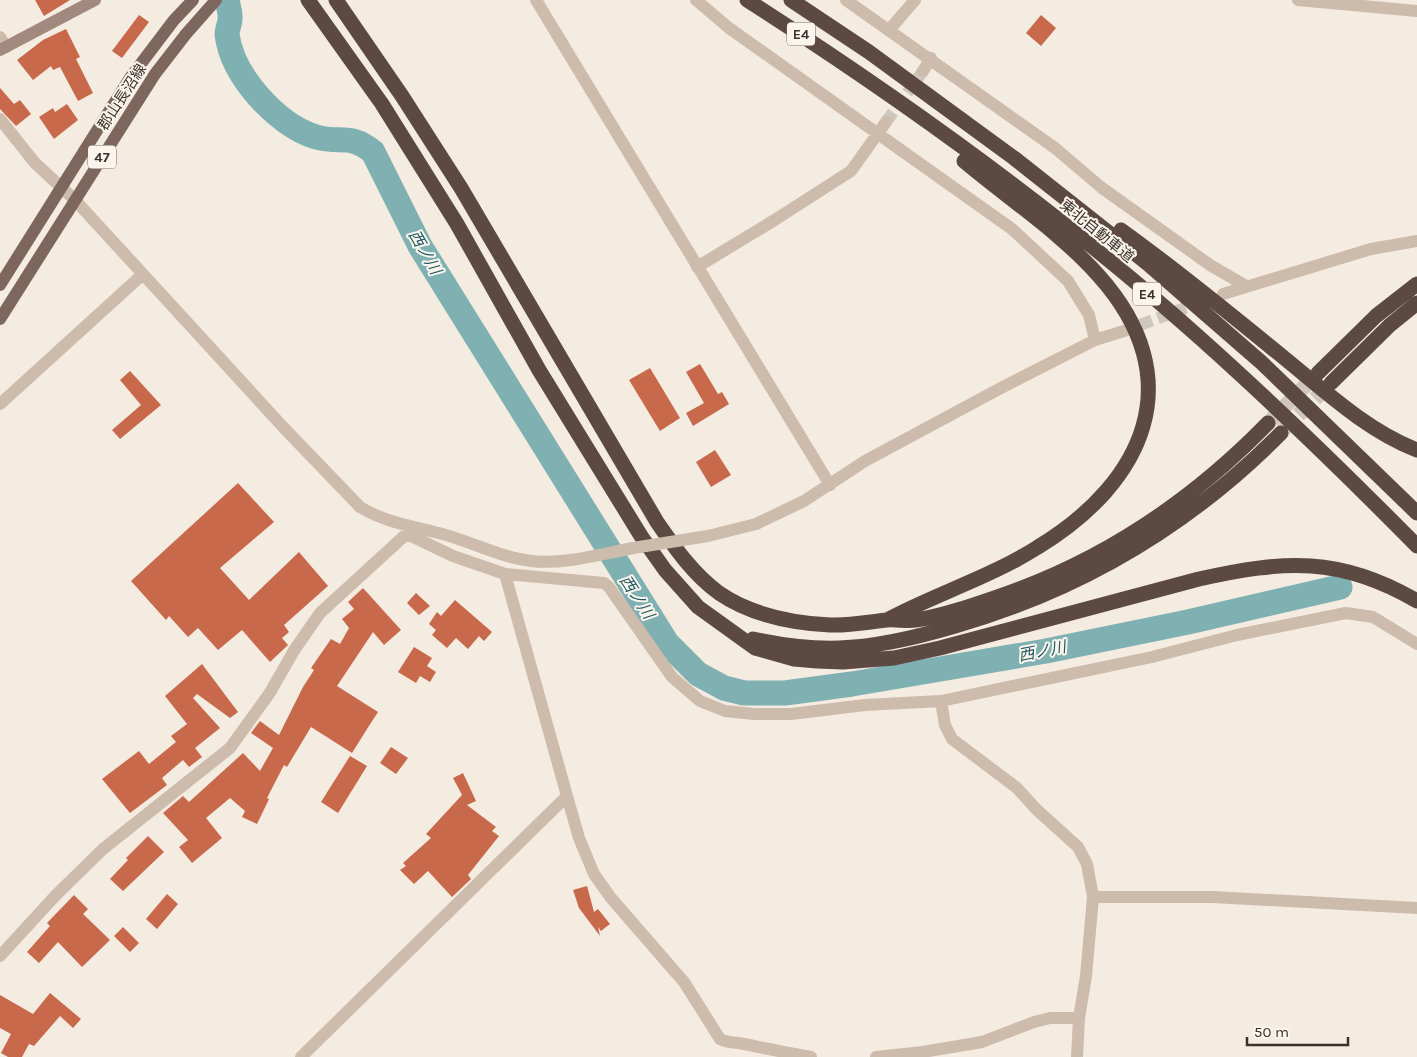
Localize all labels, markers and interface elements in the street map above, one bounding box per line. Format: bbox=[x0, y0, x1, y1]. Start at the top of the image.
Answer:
road number: E4 bbox=[787, 22, 815, 46]
street label: 郡山長沼線 bbox=[94, 61, 150, 133]
road number: 47 bbox=[88, 146, 116, 168]
street label: 東北自動車道 bbox=[1056, 196, 1138, 266]
water label: 西ノ川 bbox=[405, 226, 446, 279]
road number: E4 bbox=[1133, 282, 1161, 306]
water label: 西ノ川 bbox=[616, 572, 659, 624]
water label: 西ノ川 bbox=[1017, 637, 1069, 665]
scale bar bbox=[1247, 1014, 1348, 1046]
text: 50 m bbox=[1254, 1023, 1289, 1041]

